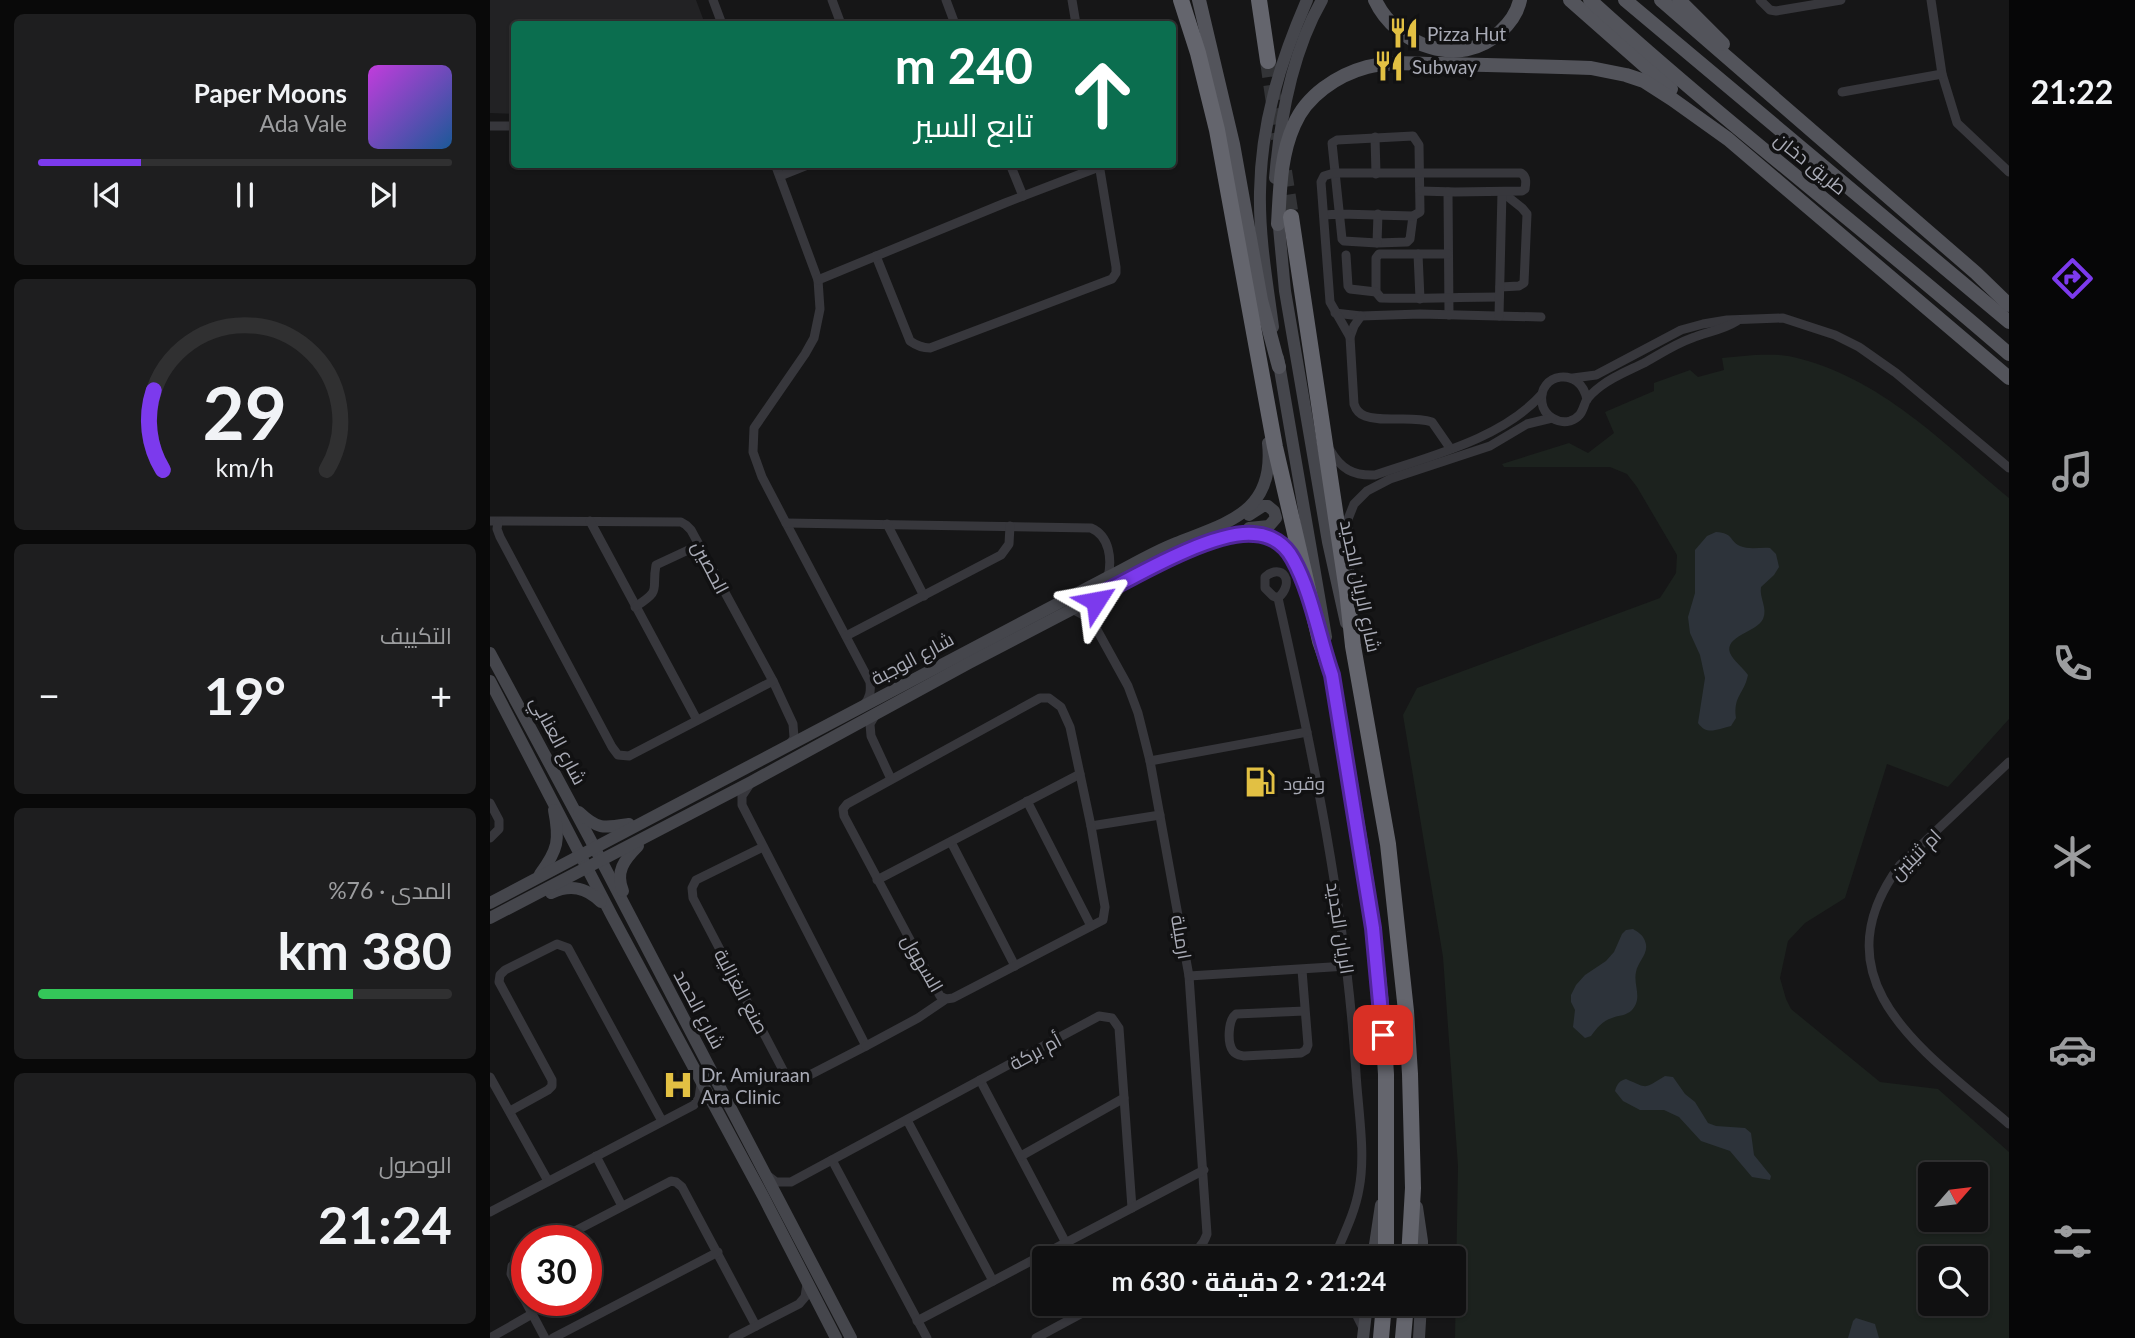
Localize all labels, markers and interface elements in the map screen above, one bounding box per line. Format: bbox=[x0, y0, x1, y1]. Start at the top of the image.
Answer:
restaurant icon: Pizza Hut bbox=[1387, 16, 1421, 50]
place label: Pizza Hut bbox=[1427, 22, 1506, 45]
text: 240 m bbox=[895, 36, 1033, 94]
icon: ahead bbox=[1057, 49, 1148, 140]
restaurant icon: Subway bbox=[1372, 49, 1406, 83]
place label: Subway bbox=[1412, 55, 1477, 78]
text: 21:22 bbox=[2031, 72, 2113, 111]
text: Paper Moons bbox=[194, 77, 347, 109]
text: تابع السير bbox=[914, 105, 1033, 144]
text: Ada Vale bbox=[259, 109, 347, 137]
street label: طريق دخان bbox=[1769, 127, 1852, 201]
icon: previous bbox=[88, 176, 126, 214]
icon: pause bbox=[226, 176, 264, 214]
icon: next bbox=[364, 176, 402, 214]
icon: directions bbox=[2048, 254, 2097, 303]
text: 29 bbox=[203, 369, 287, 457]
icon: music bbox=[2048, 447, 2097, 496]
text: km/h bbox=[216, 452, 274, 482]
street label: شارع الريان الجديد bbox=[1333, 518, 1386, 655]
street label: الحصين bbox=[687, 536, 735, 598]
position arrow bbox=[1059, 564, 1133, 638]
text: التكييف bbox=[380, 621, 452, 649]
street label: شارع الوجبة bbox=[867, 627, 959, 692]
icon: phone bbox=[2048, 639, 2097, 688]
text: 19° bbox=[204, 664, 286, 726]
text: − bbox=[38, 672, 60, 718]
text: + bbox=[430, 672, 452, 718]
street label: شارع العنابي bbox=[523, 692, 592, 790]
fuel station icon: وقود bbox=[1243, 765, 1277, 799]
place label: وقود bbox=[1283, 771, 1325, 795]
street label: ام ثنيتين bbox=[1885, 824, 1947, 886]
icon: climate bbox=[2048, 832, 2097, 881]
text: المدى · 76% bbox=[328, 876, 452, 904]
street label: الريان الجديد bbox=[1321, 880, 1360, 976]
street label: ارميلة bbox=[1166, 913, 1197, 961]
text: 380 km bbox=[278, 919, 452, 981]
street label: السهول bbox=[896, 930, 949, 996]
street label: صنع الغزالية bbox=[707, 945, 774, 1039]
street label: شارع الحمد bbox=[667, 965, 730, 1054]
pin bbox=[1353, 1005, 1413, 1065]
icon: arrive bbox=[1364, 1016, 1402, 1054]
icon: car bbox=[2048, 1025, 2097, 1074]
street label: أم بركة bbox=[1005, 1028, 1066, 1077]
place label: Dr. Amjuraan Ara Clinic bbox=[701, 1063, 810, 1108]
hospital icon: Dr. Amjuraan Ara Clinic bbox=[661, 1068, 695, 1102]
text: الوصول bbox=[379, 1150, 452, 1178]
north arrow bbox=[1918, 1162, 1988, 1232]
map controls bbox=[1918, 1162, 1988, 1316]
text: 21:24 bbox=[318, 1193, 452, 1255]
icon: filters bbox=[2048, 1217, 2097, 1266]
speed limit sign: 30 bbox=[511, 1225, 602, 1316]
button: search bbox=[1918, 1246, 1988, 1316]
text: 21:24 · 2 دقيقة · 630 m bbox=[1112, 1265, 1386, 1297]

